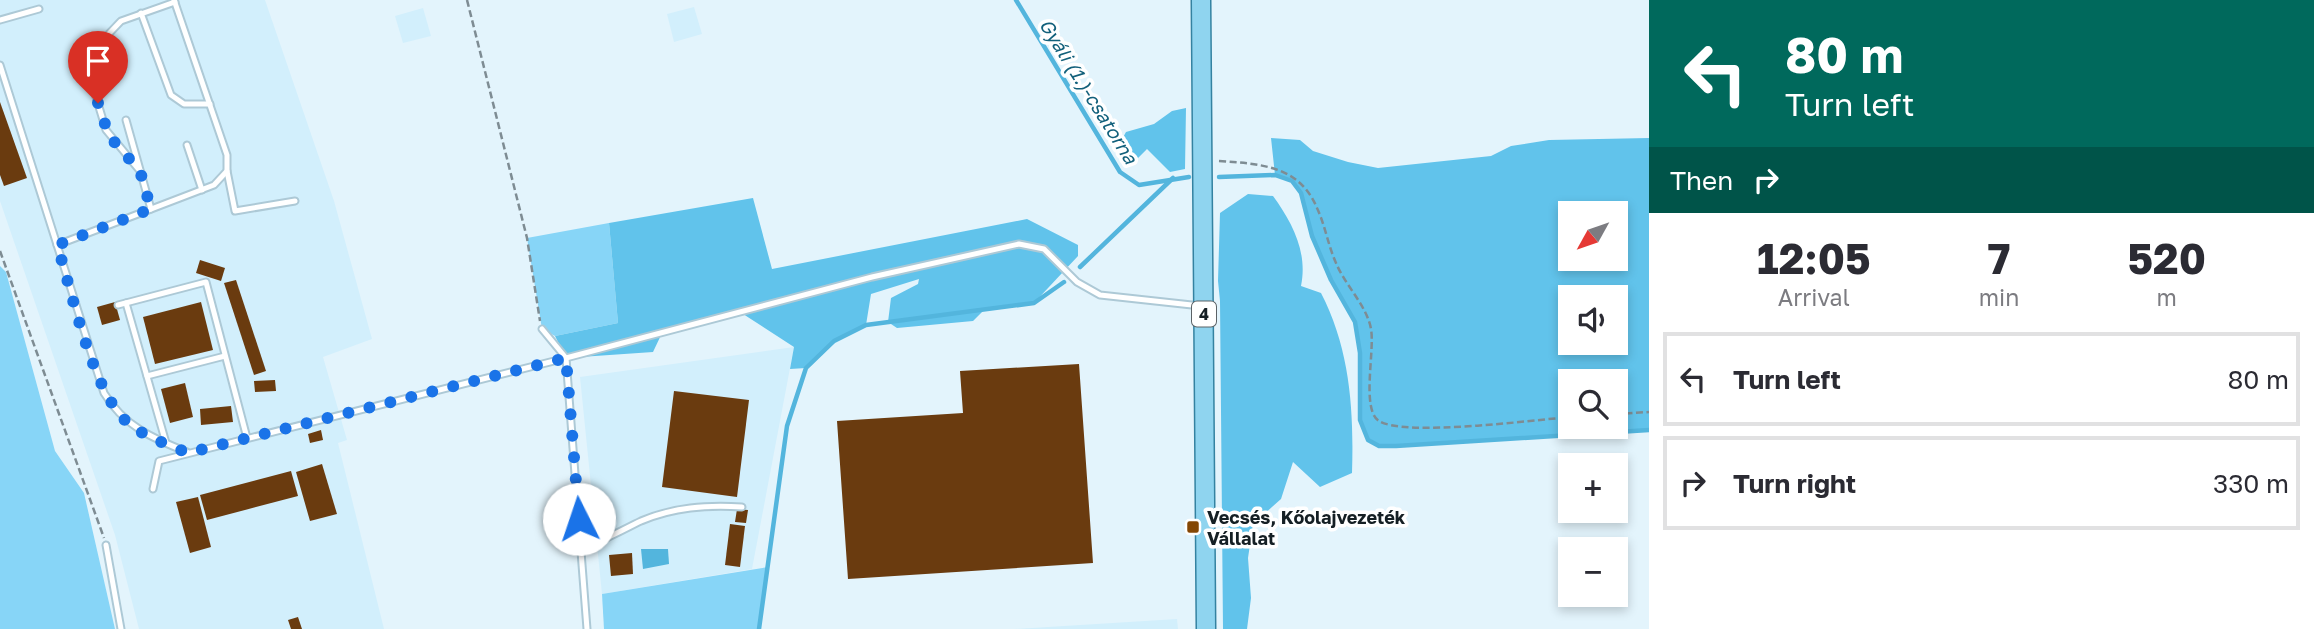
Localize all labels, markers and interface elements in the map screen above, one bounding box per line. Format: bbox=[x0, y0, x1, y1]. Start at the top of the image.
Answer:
water label: Gyáli (1.)-csatorna bbox=[1035, 14, 1144, 169]
text: 80 m bbox=[1785, 25, 1903, 84]
icon: left bbox=[1670, 28, 1761, 119]
pin bbox=[68, 31, 128, 103]
icon: arrive bbox=[79, 42, 117, 80]
text: Turn left bbox=[1785, 85, 1914, 123]
icon: right bbox=[1747, 161, 1785, 199]
text: Then bbox=[1670, 165, 1733, 196]
north arrow bbox=[1558, 201, 1628, 271]
map controls bbox=[1558, 201, 1628, 607]
text: 12:05 bbox=[1757, 233, 1871, 283]
text: 7 bbox=[1988, 233, 2010, 283]
text: 520 bbox=[2127, 233, 2206, 283]
text: Arrival bbox=[1778, 283, 1850, 311]
text: min bbox=[1979, 283, 2019, 311]
text: m bbox=[2156, 283, 2177, 311]
button: sound bbox=[1558, 285, 1628, 355]
road number: 4 bbox=[1192, 302, 1216, 326]
icon: left bbox=[1674, 360, 1712, 398]
text: Turn left bbox=[1733, 364, 1841, 395]
text: 80 m bbox=[2228, 364, 2289, 395]
button: search bbox=[1558, 369, 1628, 439]
button: + bbox=[1558, 453, 1628, 523]
icon: right bbox=[1674, 464, 1712, 502]
text: Turn right bbox=[1733, 468, 1856, 499]
text: 330 m bbox=[2213, 468, 2289, 499]
position arrow bbox=[542, 482, 616, 556]
place label: Vecsés, Kőolajvezeték Vállalat bbox=[1207, 506, 1406, 549]
marker: Vecsés, Kőolajvezeték Vállalat bbox=[1185, 519, 1201, 535]
button: − bbox=[1558, 537, 1628, 607]

